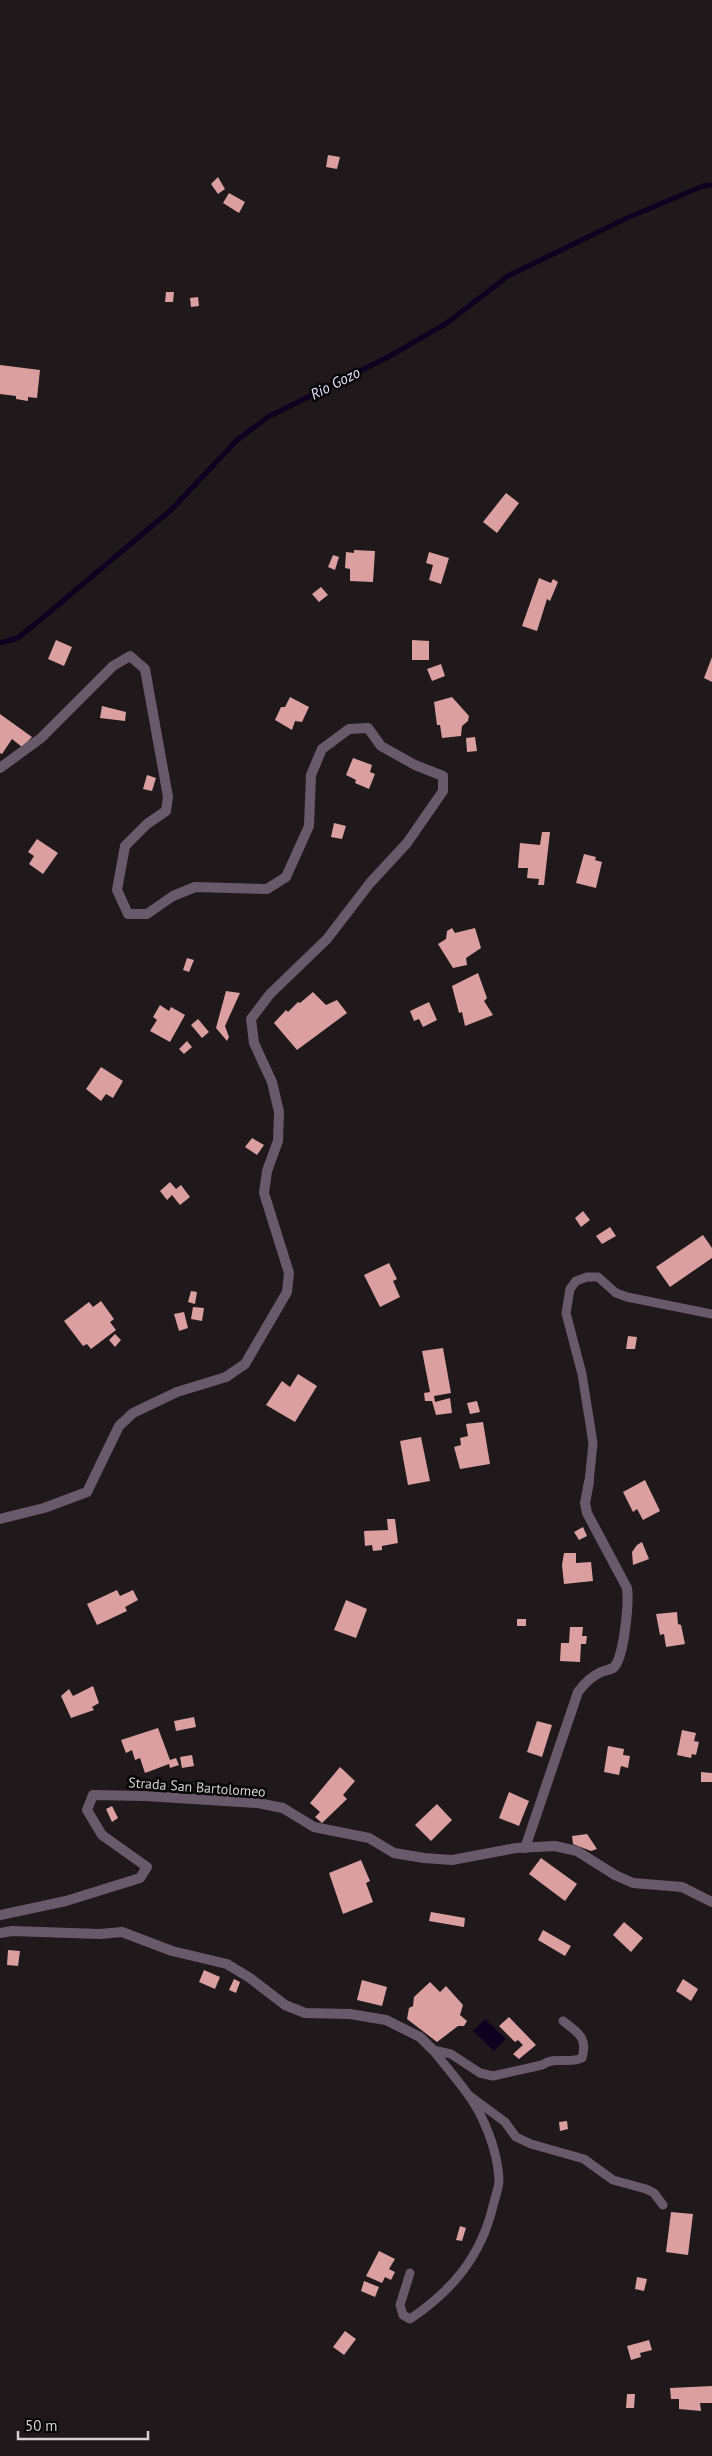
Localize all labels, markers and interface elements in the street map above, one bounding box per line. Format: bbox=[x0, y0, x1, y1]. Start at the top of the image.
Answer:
water label: Rio Gozo bbox=[307, 362, 363, 404]
street label: Strada San Bartolomeo bbox=[128, 1773, 266, 1801]
scale bar bbox=[18, 2408, 148, 2440]
text: 50 m bbox=[25, 2416, 58, 2435]

